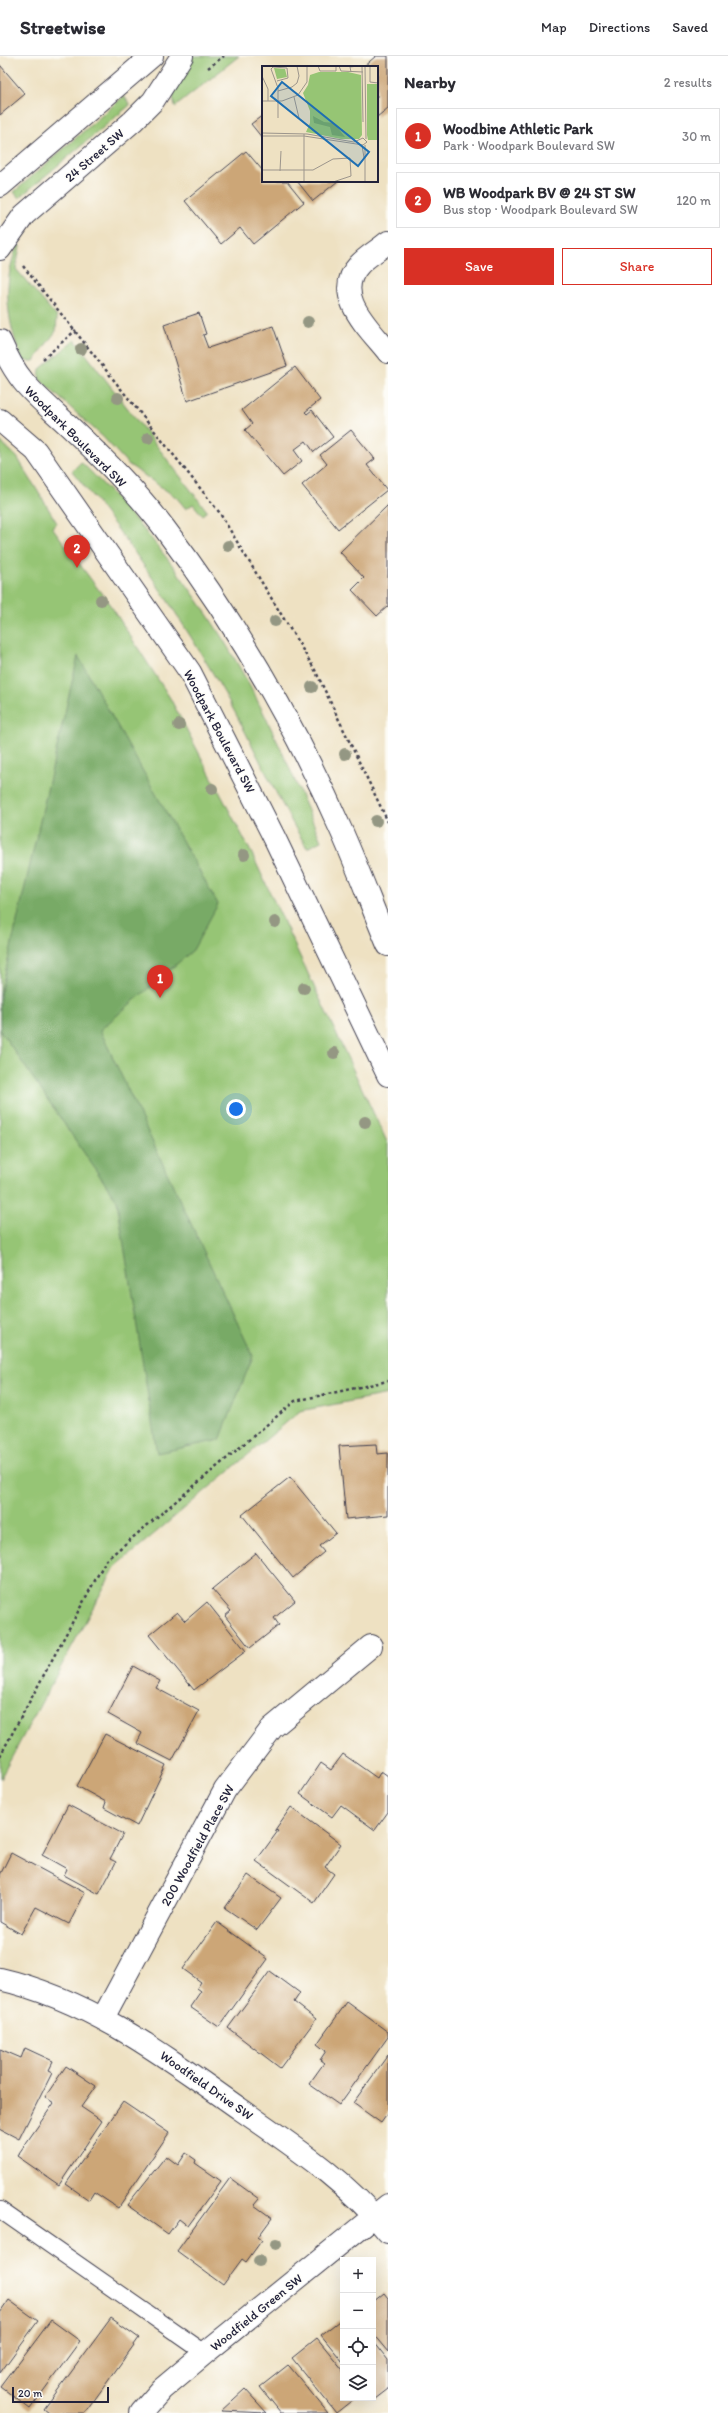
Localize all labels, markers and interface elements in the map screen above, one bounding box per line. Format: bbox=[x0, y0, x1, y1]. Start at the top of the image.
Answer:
text: Streetwise bbox=[20, 16, 106, 39]
text: Map bbox=[541, 19, 567, 36]
text: Directions bbox=[589, 19, 650, 36]
text: Saved bbox=[672, 19, 708, 36]
inset map bbox=[262, 66, 378, 182]
text: Nearby bbox=[404, 72, 456, 92]
text: 2 results bbox=[664, 75, 712, 90]
text: Woodbine Athletic Park bbox=[443, 120, 593, 138]
street label: 24 Street SW bbox=[62, 126, 127, 185]
text: 1 bbox=[415, 129, 421, 144]
text: 30 m bbox=[682, 129, 711, 144]
text: Park · Woodpark Boulevard SW bbox=[443, 138, 615, 153]
text: WB Woodpark BV @ 24 ST SW bbox=[443, 184, 636, 202]
text: 2 bbox=[415, 193, 421, 208]
text: 120 m bbox=[676, 193, 711, 208]
text: Bus stop · Woodpark Boulevard SW bbox=[443, 202, 638, 217]
button: Save bbox=[404, 248, 554, 285]
button: Share bbox=[562, 248, 712, 285]
street label: Woodpark Boulevard SW bbox=[22, 382, 130, 490]
pin: 2 bbox=[64, 535, 90, 568]
street label: Woodpark Boulevard SW bbox=[181, 667, 258, 795]
pin: 1 bbox=[147, 965, 173, 998]
your location bbox=[226, 1099, 246, 1119]
street label: 200 Woodfield Place SW bbox=[158, 1782, 237, 1909]
street label: Woodfield Drive SW bbox=[157, 2048, 256, 2123]
map controls bbox=[340, 2257, 376, 2401]
button: + bbox=[340, 2257, 376, 2293]
street label: Woodfield Green SW bbox=[207, 2271, 305, 2354]
button: − bbox=[340, 2293, 376, 2329]
button: locate bbox=[340, 2329, 376, 2365]
button: layers bbox=[340, 2365, 376, 2401]
scale bar bbox=[12, 2385, 109, 2404]
text: 20 m bbox=[18, 2387, 42, 2400]

